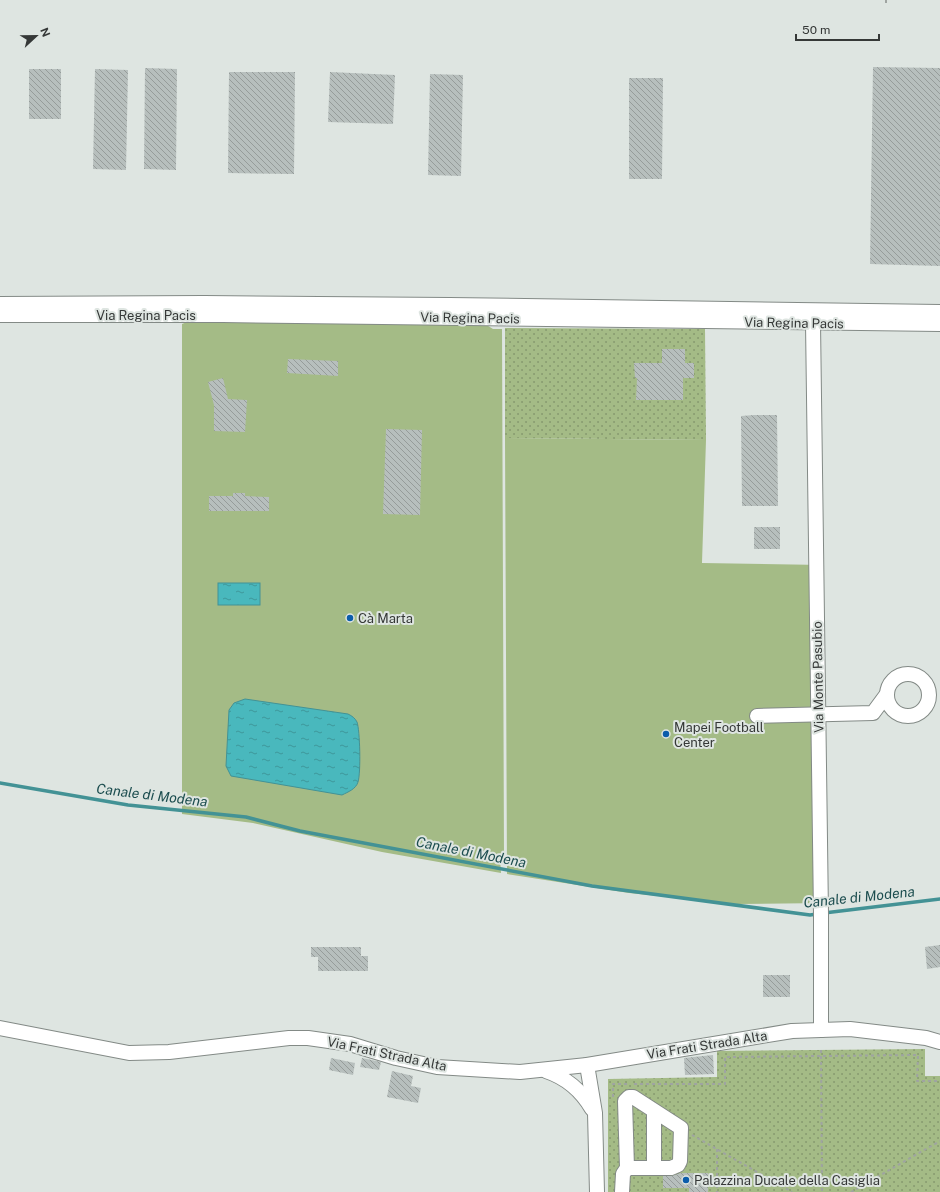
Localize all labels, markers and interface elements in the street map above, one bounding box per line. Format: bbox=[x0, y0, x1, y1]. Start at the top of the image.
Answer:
north arrow bbox=[16, 16, 56, 56]
scale bar bbox=[796, 16, 879, 42]
text: 50 m bbox=[802, 23, 830, 37]
text: N bbox=[38, 26, 52, 38]
street label: Via Regina Pacis bbox=[96, 308, 196, 323]
street label: Via Regina Pacis bbox=[420, 310, 520, 326]
street label: Via Regina Pacis bbox=[744, 315, 844, 331]
place label: Cà Marta bbox=[358, 611, 413, 626]
marker: Cà Marta bbox=[345, 613, 355, 623]
street label: Via Monte Pasubio bbox=[810, 621, 826, 733]
place label: Mapei Football Center bbox=[674, 720, 764, 750]
marker: Mapei Football Center bbox=[661, 729, 671, 739]
water label: Canale di Modena bbox=[96, 780, 208, 810]
water label: Canale di Modena bbox=[415, 833, 527, 871]
water label: Canale di Modena bbox=[803, 883, 915, 911]
street label: Via Frati Strada Alta bbox=[646, 1028, 768, 1062]
street label: Via Frati Strada Alta bbox=[326, 1034, 448, 1074]
place label: Palazzina Ducale della Casiglia bbox=[694, 1173, 880, 1188]
marker: Palazzina Ducale della Casiglia bbox=[681, 1175, 691, 1185]

